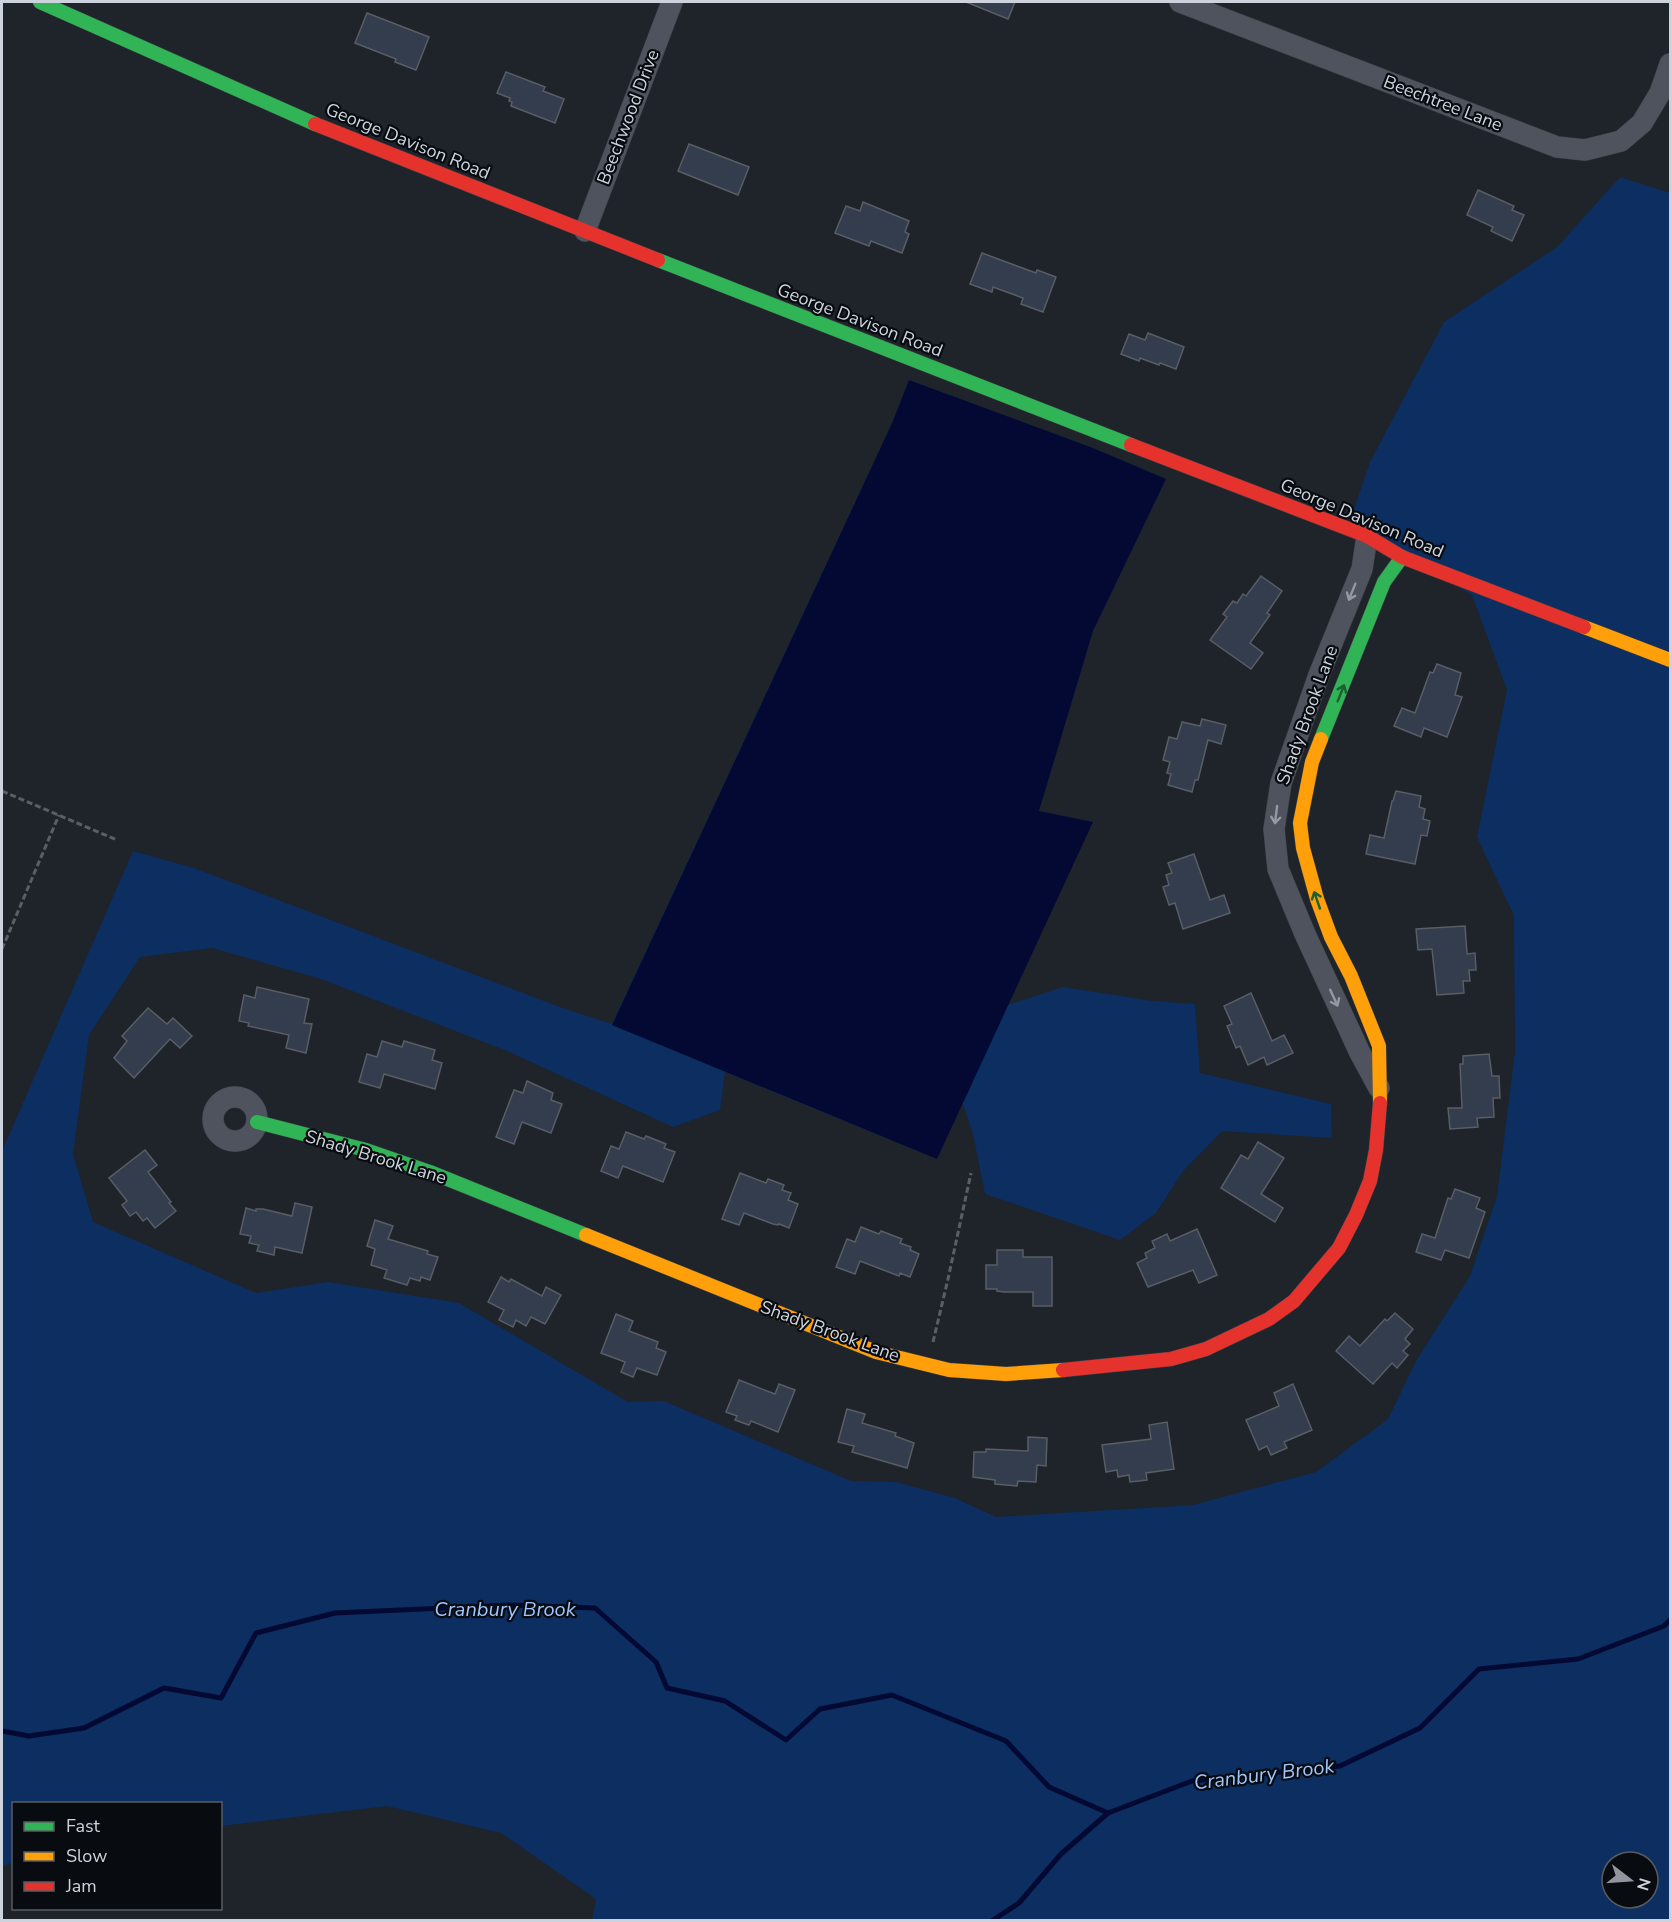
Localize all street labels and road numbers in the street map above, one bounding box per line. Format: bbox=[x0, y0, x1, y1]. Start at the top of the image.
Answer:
street label: Beechwood Drive bbox=[591, 46, 665, 188]
street label: Beechtree Lane bbox=[1380, 69, 1506, 137]
street label: George Davison Road bbox=[322, 97, 494, 185]
street label: George Davison Road bbox=[774, 277, 946, 363]
street label: George Davison Road bbox=[1277, 473, 1447, 563]
street label: Shady Brook Lane bbox=[1271, 642, 1343, 788]
street label: Shady Brook Lane bbox=[302, 1124, 450, 1190]
street label: Shady Brook Lane bbox=[757, 1295, 903, 1367]

